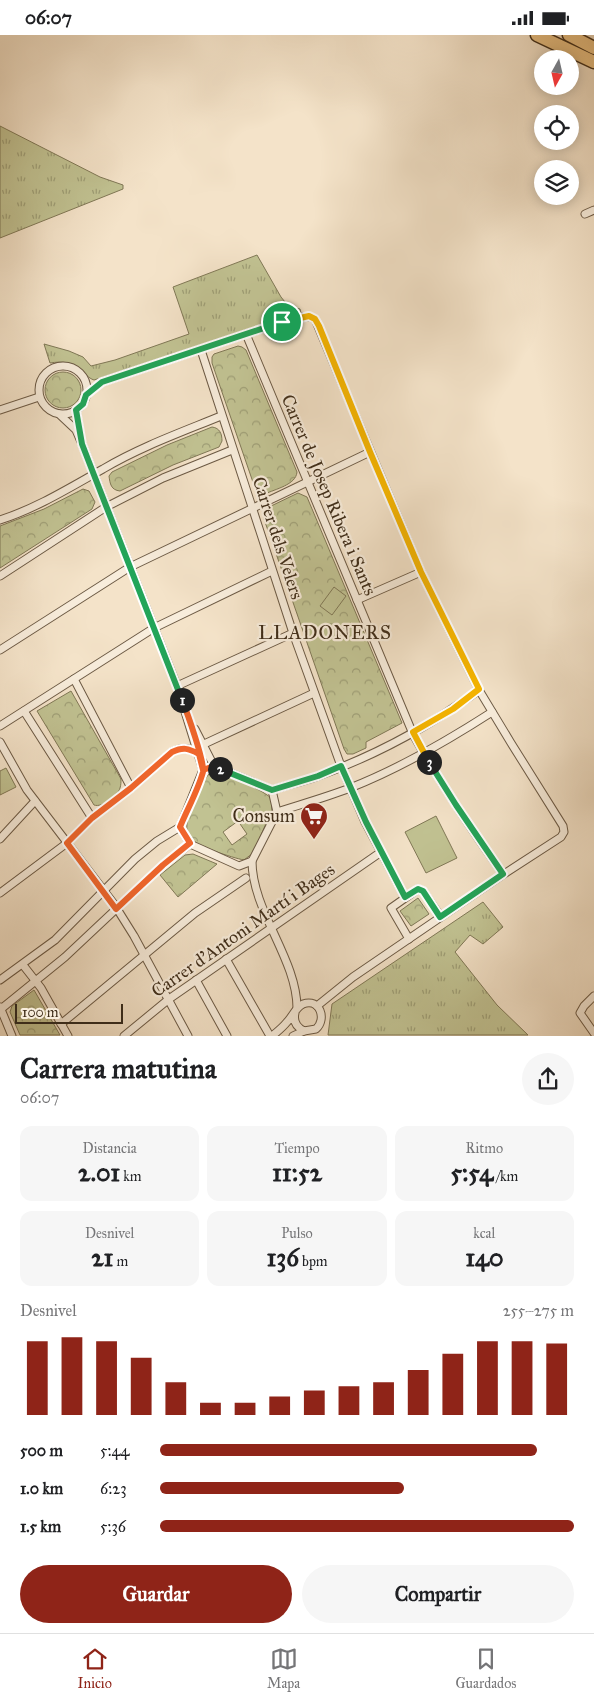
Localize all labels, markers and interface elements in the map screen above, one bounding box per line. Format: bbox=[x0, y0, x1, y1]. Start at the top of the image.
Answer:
text: 06:07 bbox=[25, 6, 72, 29]
north arrow bbox=[534, 50, 579, 95]
map controls bbox=[534, 50, 579, 205]
button: locate bbox=[534, 105, 579, 150]
button: layers bbox=[534, 160, 579, 205]
pin bbox=[261, 301, 303, 343]
icon: arrive bbox=[268, 308, 296, 336]
street label: Carrer de Josep Ribera i Sants bbox=[276, 391, 381, 599]
street label: Carrer dels Velers bbox=[248, 474, 308, 602]
district label: LLADONERS bbox=[258, 621, 392, 644]
pin: 1 bbox=[170, 687, 194, 713]
text: 1 bbox=[180, 692, 185, 709]
pin: 3 bbox=[416, 749, 442, 775]
text: 3 bbox=[427, 754, 432, 771]
pin: 2 bbox=[208, 757, 232, 781]
text: 2 bbox=[217, 761, 224, 778]
supermarket icon: Consum bbox=[299, 801, 329, 840]
place label: Consum bbox=[233, 805, 295, 827]
street label: Carrer d'Antoni Martí i Bages bbox=[147, 858, 340, 1003]
scale bar bbox=[15, 1001, 122, 1024]
text: 100 m bbox=[22, 1004, 59, 1021]
text: Carrera matutina bbox=[20, 1051, 217, 1086]
button: share bbox=[522, 1053, 574, 1105]
text: 06:07 bbox=[20, 1088, 59, 1107]
text: Distancia bbox=[83, 1140, 137, 1157]
text: Tiempo bbox=[274, 1140, 320, 1157]
text: Ritmo bbox=[466, 1140, 503, 1157]
text: 2.01 bbox=[78, 1157, 120, 1188]
text: 11:52 bbox=[272, 1157, 322, 1188]
text: 5:54 bbox=[450, 1157, 493, 1188]
text: km bbox=[120, 1168, 141, 1185]
text: /km bbox=[493, 1168, 518, 1185]
text: Desnivel bbox=[85, 1225, 134, 1242]
text: Pulso bbox=[281, 1225, 313, 1242]
text: kcal bbox=[473, 1225, 495, 1242]
text: 21 bbox=[91, 1242, 113, 1273]
text: 136 bbox=[266, 1242, 299, 1273]
text: 140 bbox=[465, 1242, 504, 1273]
text: m bbox=[113, 1253, 128, 1270]
text: bpm bbox=[299, 1253, 328, 1270]
text: Desnivel bbox=[20, 1301, 76, 1320]
text: 255–275 m bbox=[503, 1301, 574, 1320]
text: 500 m bbox=[20, 1441, 63, 1460]
text: 5:44 bbox=[100, 1441, 129, 1460]
text: 1.0 km bbox=[20, 1479, 63, 1498]
text: 6:23 bbox=[100, 1479, 127, 1498]
text: 1.5 km bbox=[20, 1517, 61, 1536]
text: 5:36 bbox=[100, 1517, 126, 1536]
button: Guardar bbox=[20, 1565, 292, 1623]
button: Compartir bbox=[302, 1565, 574, 1623]
tab: Inicio bbox=[78, 1645, 112, 1692]
tab: Mapa bbox=[267, 1645, 300, 1692]
tab: Guardados bbox=[455, 1645, 516, 1692]

